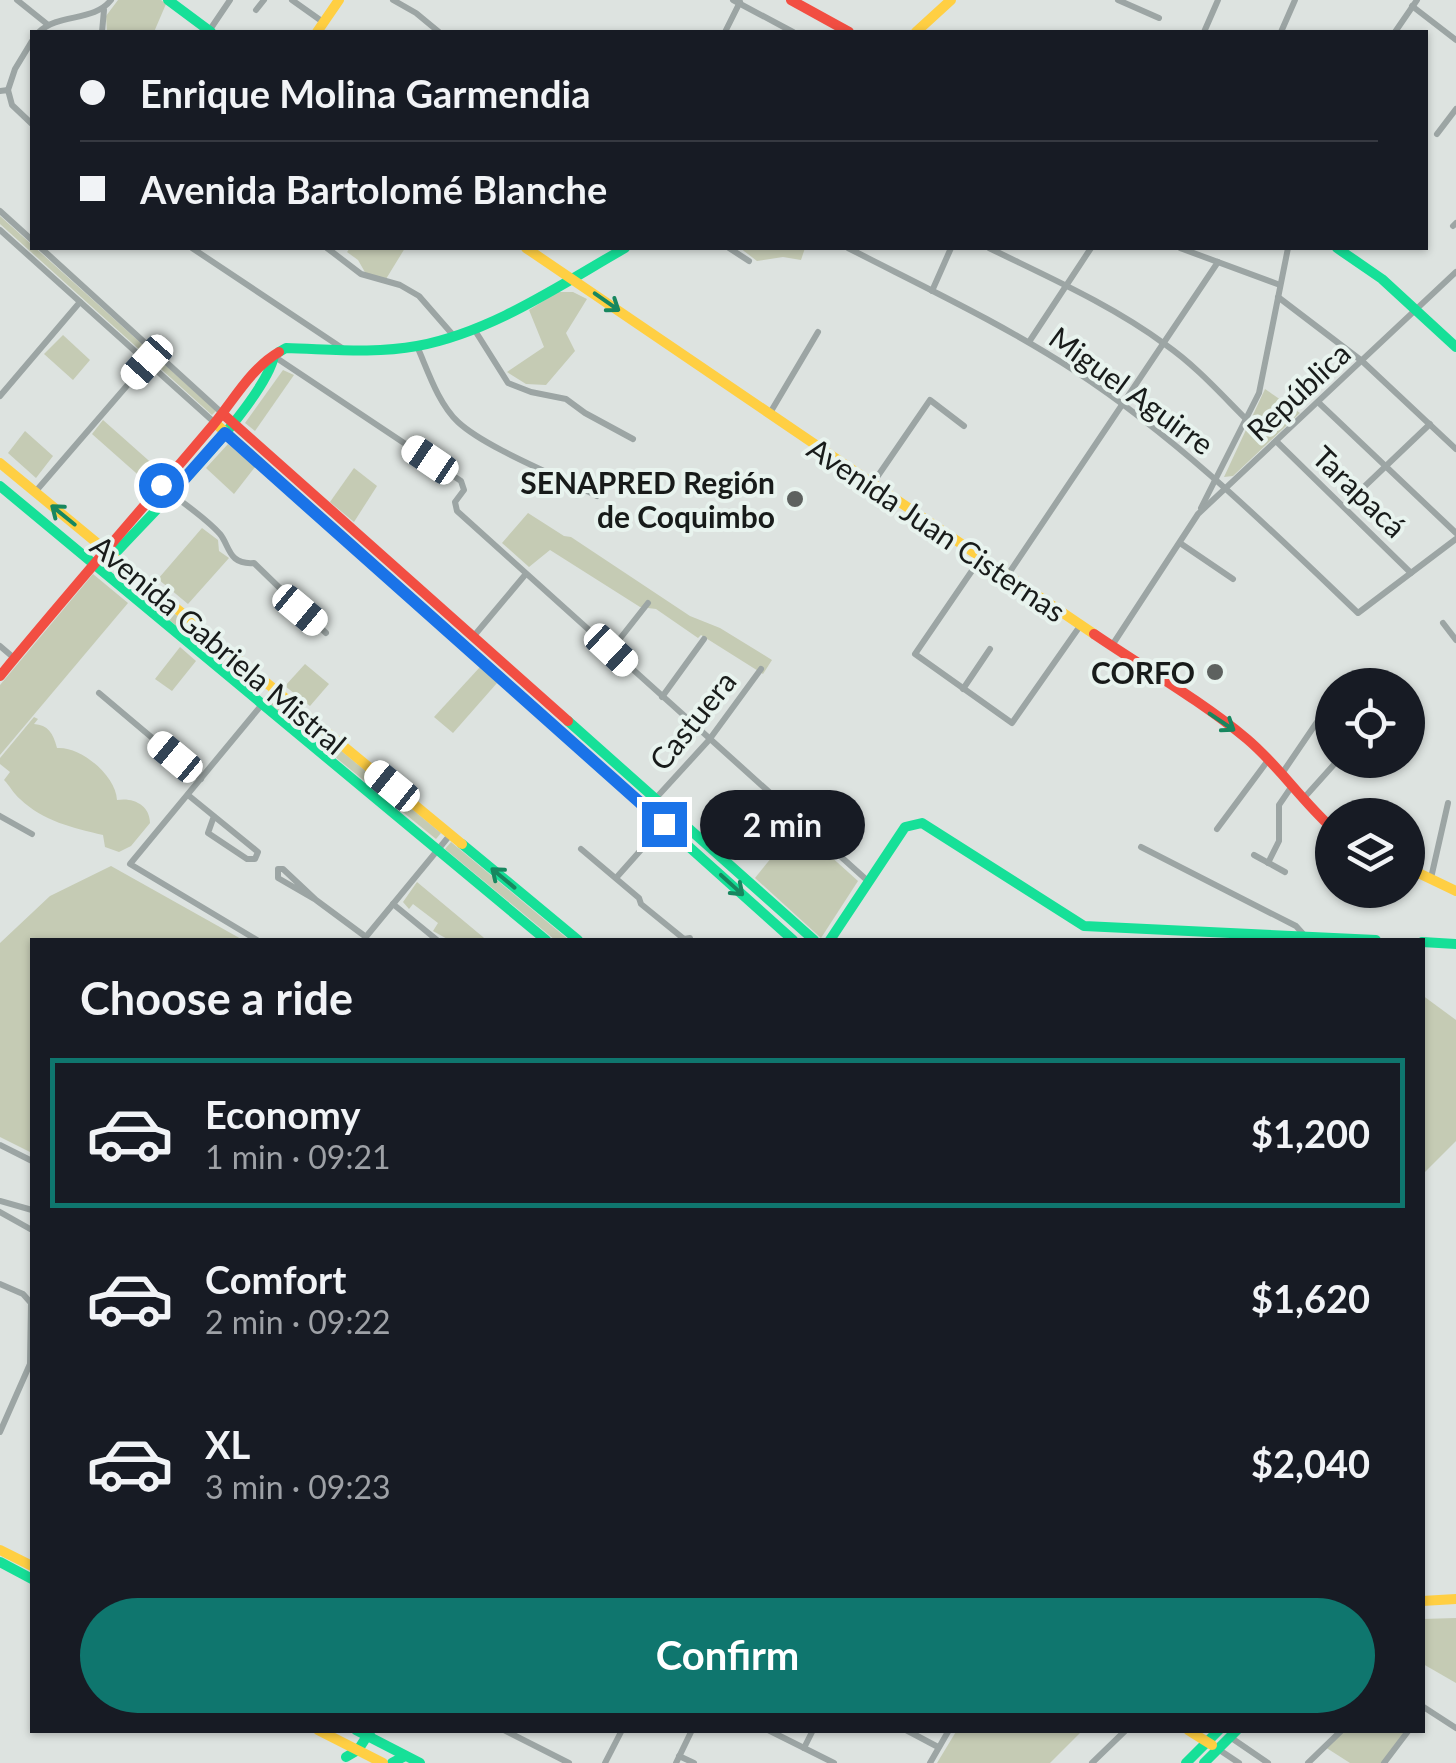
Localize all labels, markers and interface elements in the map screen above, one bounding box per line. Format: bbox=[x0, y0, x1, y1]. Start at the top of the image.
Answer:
text: Enrique Molina Garmendia bbox=[140, 70, 590, 116]
text: Avenida Bartolomé Blanche bbox=[140, 166, 607, 212]
one-way arrow bbox=[593, 291, 620, 312]
street label: Miguel Aguirre bbox=[1043, 319, 1221, 461]
car bbox=[116, 330, 178, 394]
street label: República bbox=[1239, 334, 1357, 448]
street label: Avenida Juan Cisternas bbox=[801, 429, 1073, 629]
car bbox=[397, 431, 463, 489]
street label: Tarapacá bbox=[1306, 438, 1414, 544]
route start bbox=[139, 463, 184, 508]
place label: SENAPRED Región de Coquimbo bbox=[520, 464, 775, 534]
marker: SENAPRED Región de Coquimbo bbox=[784, 488, 806, 510]
one-way arrow bbox=[50, 504, 76, 526]
street label: Avenida Gabriela Mistral bbox=[84, 527, 354, 761]
car bbox=[267, 579, 333, 641]
car bbox=[579, 619, 643, 681]
place label: CORFO bbox=[1091, 654, 1195, 690]
marker: CORFO bbox=[1204, 661, 1226, 683]
street label: Castuera bbox=[641, 663, 743, 777]
map controls bbox=[1315, 668, 1425, 908]
button: locate bbox=[1315, 668, 1425, 778]
one-way arrow bbox=[1208, 711, 1236, 732]
car bbox=[142, 726, 208, 788]
car bbox=[359, 755, 425, 817]
callout: 2 min bbox=[699, 789, 864, 859]
button: layers bbox=[1315, 798, 1425, 908]
route end bbox=[642, 802, 687, 847]
text: 2 min bbox=[743, 805, 822, 844]
one-way arrow bbox=[490, 867, 516, 889]
one-way arrow bbox=[719, 873, 744, 896]
text: Choose a ride bbox=[80, 971, 353, 1025]
icon: car bbox=[85, 1088, 175, 1178]
text: Economy bbox=[205, 1091, 360, 1137]
text: $1,200 bbox=[1251, 1110, 1370, 1156]
text: 1 min · 09:21 bbox=[205, 1137, 391, 1176]
icon: car bbox=[85, 1253, 175, 1343]
text: Comfort bbox=[205, 1256, 346, 1302]
text: $1,620 bbox=[1251, 1275, 1370, 1321]
text: 2 min · 09:22 bbox=[205, 1302, 391, 1341]
icon: car bbox=[85, 1418, 175, 1508]
text: XL bbox=[205, 1421, 250, 1467]
text: $2,040 bbox=[1251, 1440, 1370, 1486]
text: 3 min · 09:23 bbox=[205, 1467, 391, 1506]
button: Confirm bbox=[80, 1598, 1375, 1713]

